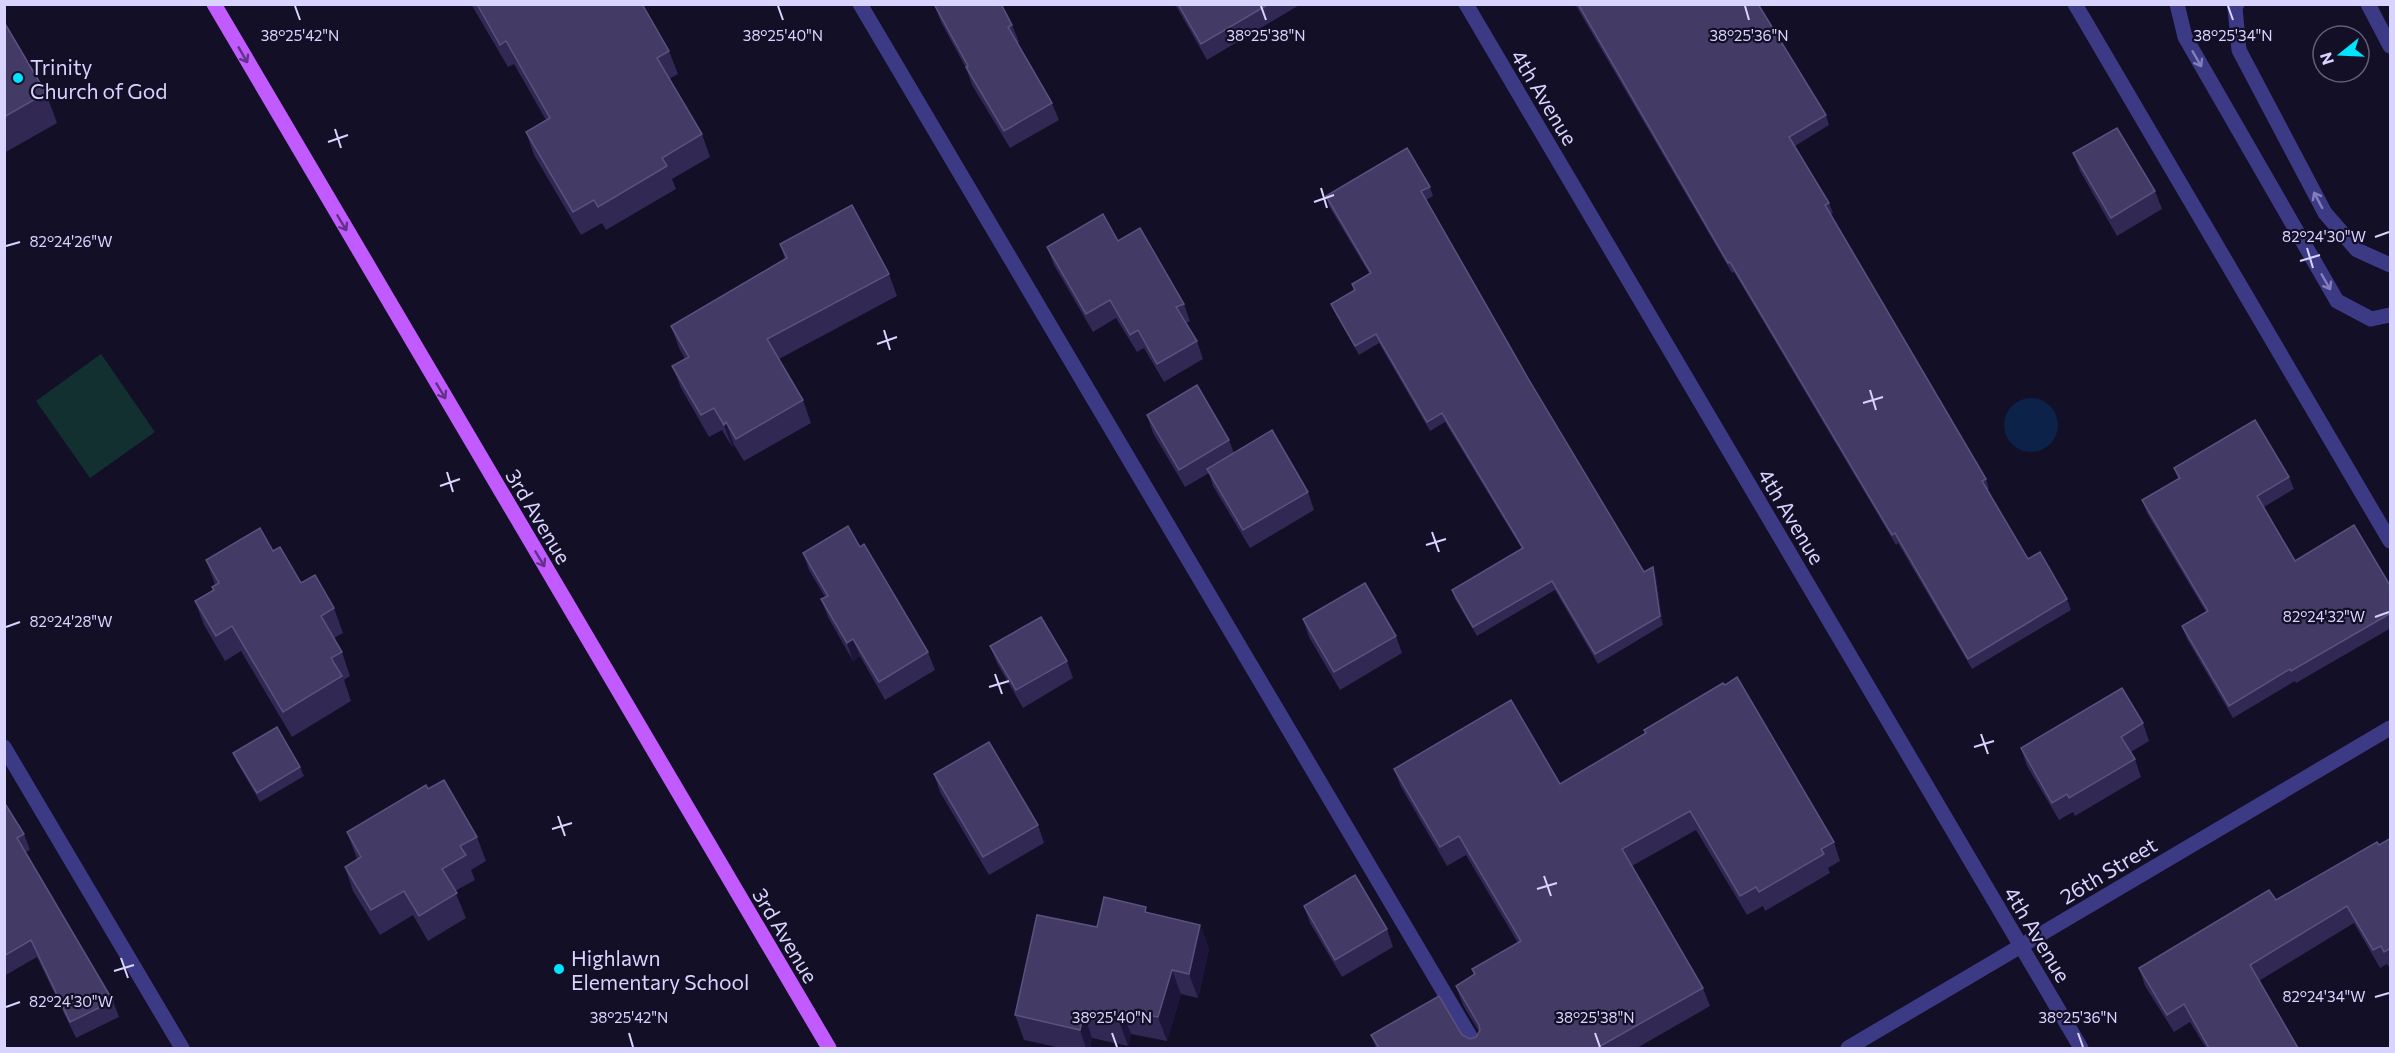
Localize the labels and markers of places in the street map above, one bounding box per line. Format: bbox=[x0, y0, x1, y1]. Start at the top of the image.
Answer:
place label: Trinity Church of God bbox=[30, 54, 167, 103]
marker: Trinity Church of God bbox=[11, 71, 25, 85]
place label: Highlawn Elementary School bbox=[571, 945, 749, 994]
marker: Highlawn Elementary School bbox=[552, 962, 566, 976]

